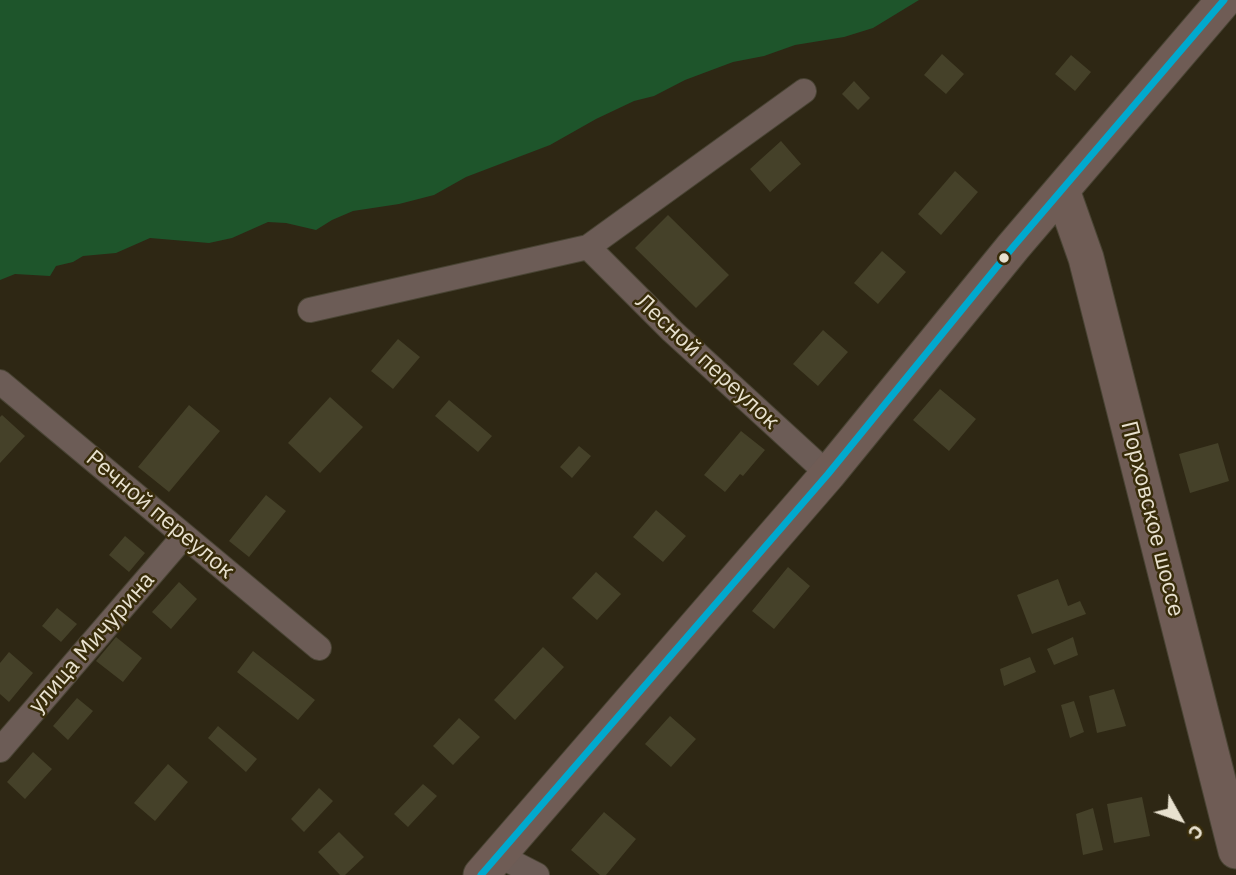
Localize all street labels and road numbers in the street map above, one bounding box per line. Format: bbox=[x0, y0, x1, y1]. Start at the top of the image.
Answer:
street label: Лесной переулок bbox=[629, 288, 785, 436]
street label: Порховское шоссе bbox=[1114, 418, 1190, 620]
street label: Речной переулок bbox=[80, 445, 240, 585]
street label: улица Мичурина bbox=[23, 567, 161, 719]

